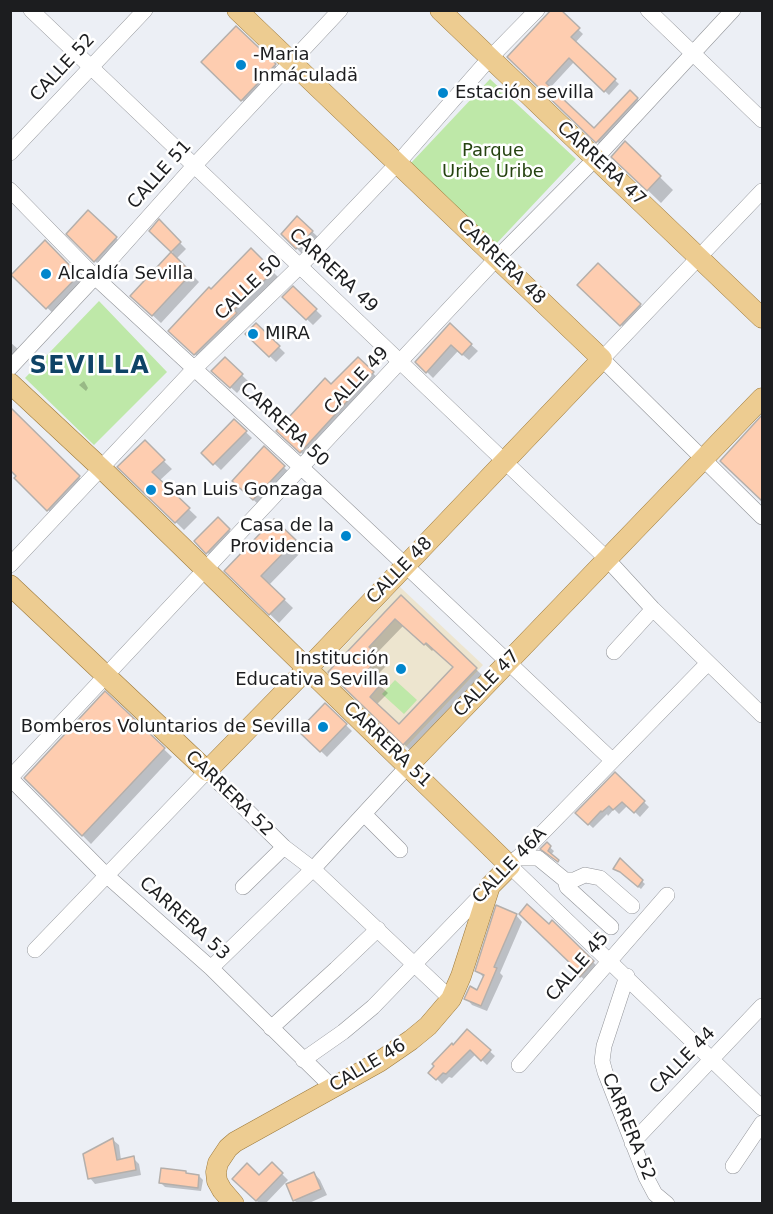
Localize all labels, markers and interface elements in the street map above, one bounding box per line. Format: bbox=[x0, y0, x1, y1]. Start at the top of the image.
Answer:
street label: CALLE 52 bbox=[26, 30, 100, 106]
place label: -Maria Inmáculadä bbox=[253, 44, 358, 86]
marker: -Maria Inmáculadä bbox=[234, 58, 248, 72]
place label: Estación sevilla bbox=[455, 82, 594, 104]
marker: Estación sevilla bbox=[436, 86, 450, 100]
street label: CARRERA 47 bbox=[552, 117, 650, 211]
street label: CALLE 51 bbox=[124, 136, 196, 214]
park label: Parque Uribe Uribe bbox=[442, 140, 544, 182]
street label: CARRERA 48 bbox=[453, 215, 549, 309]
street label: CARRERA 49 bbox=[284, 224, 382, 318]
street label: CALLE 50 bbox=[211, 251, 287, 325]
place label: Alcaldía Sevilla bbox=[58, 263, 194, 285]
marker: Alcaldía Sevilla bbox=[39, 267, 53, 281]
place label: MIRA bbox=[265, 323, 310, 345]
marker: MIRA bbox=[246, 327, 260, 341]
street label: CALLE 49 bbox=[320, 343, 394, 419]
district label: SEVILLA bbox=[30, 353, 150, 381]
street label: CARRERA 50 bbox=[235, 378, 333, 472]
place label: San Luis Gonzaga bbox=[163, 479, 323, 501]
marker: San Luis Gonzaga bbox=[144, 483, 158, 497]
place label: Casa de la Providencia bbox=[230, 515, 334, 558]
marker: Casa de la Providencia bbox=[339, 529, 353, 543]
street label: CALLE 48 bbox=[363, 533, 437, 609]
street label: CALLE 47 bbox=[450, 646, 524, 722]
place label: Institución Educativa Sevilla bbox=[235, 648, 389, 690]
marker: Institución Educativa Sevilla bbox=[394, 662, 408, 676]
street label: CARRERA 51 bbox=[339, 698, 435, 792]
place label: Bomberos Voluntarios de Sevilla bbox=[21, 716, 311, 738]
marker: Bomberos Voluntarios de Sevilla bbox=[316, 720, 330, 734]
street label: CARRERA 52 bbox=[181, 747, 277, 841]
street label: CALLE 46A bbox=[468, 824, 552, 908]
street label: CARRERA 53 bbox=[134, 873, 234, 965]
street label: CALLE 45 bbox=[542, 928, 614, 1006]
street label: CALLE 44 bbox=[646, 1023, 720, 1099]
street label: CALLE 46 bbox=[326, 1035, 410, 1097]
street label: CARRERA 52 bbox=[597, 1070, 659, 1184]

